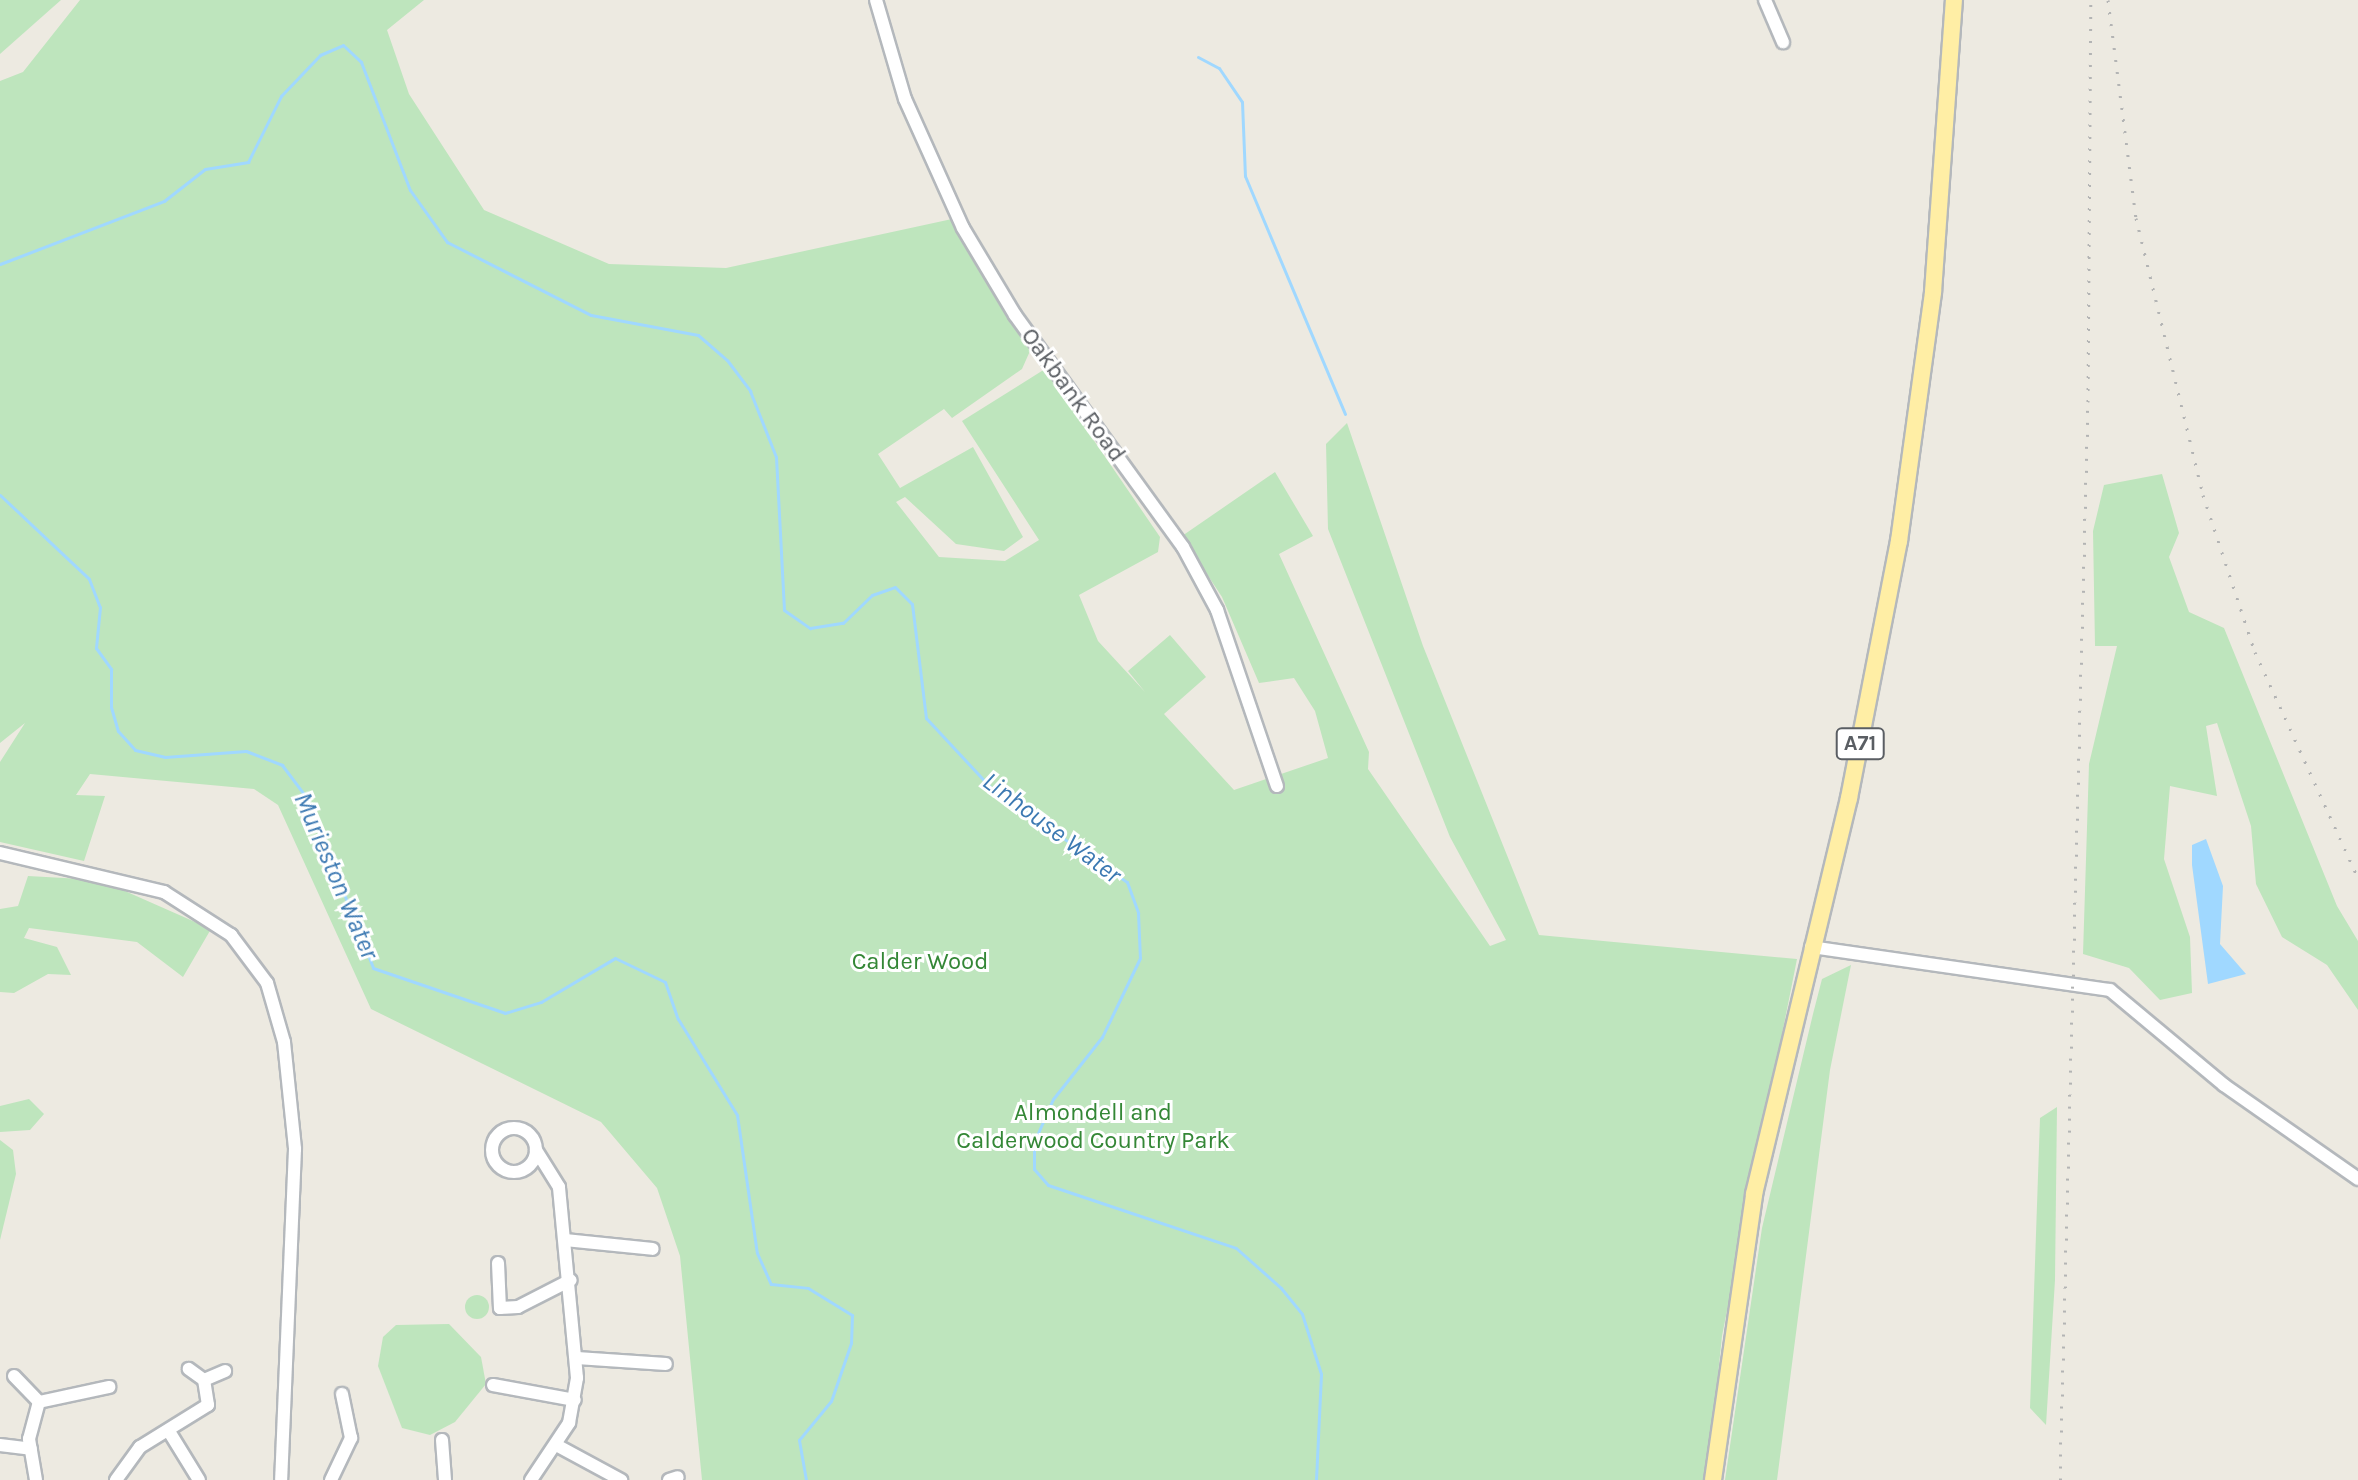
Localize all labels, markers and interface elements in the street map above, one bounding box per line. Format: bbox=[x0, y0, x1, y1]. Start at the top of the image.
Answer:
street label: Oakbank Road bbox=[1015, 322, 1131, 468]
road number: A71 bbox=[1834, 726, 1886, 762]
water label: Linhouse Water bbox=[976, 766, 1128, 890]
water label: Murieston Water bbox=[287, 788, 385, 964]
park label: Calder Wood bbox=[852, 948, 988, 976]
park label: Almondell and Calderwood Country Park bbox=[956, 1099, 1230, 1155]

